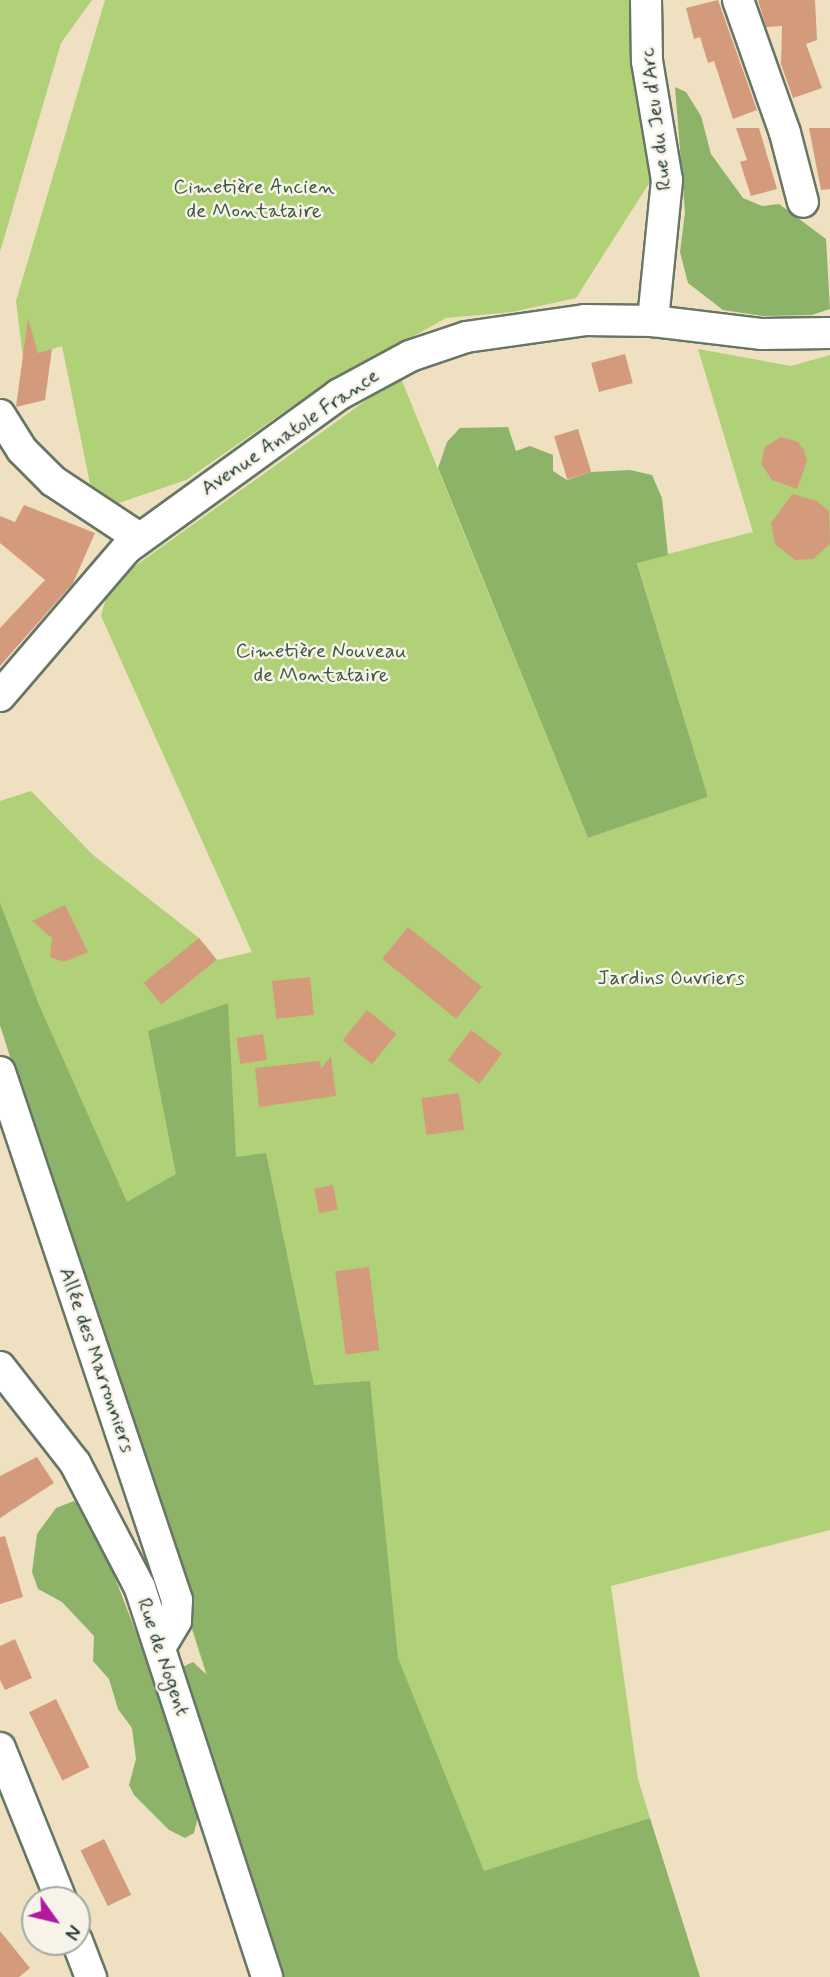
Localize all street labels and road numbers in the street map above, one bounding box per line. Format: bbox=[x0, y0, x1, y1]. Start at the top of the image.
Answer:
street label: Rue du Jeu d'Arc bbox=[635, 46, 677, 192]
street label: Avenue Anatole France bbox=[198, 364, 382, 500]
street label: Allée des Marronniers bbox=[53, 1264, 141, 1456]
street label: Rue de Nogent bbox=[130, 1590, 196, 1724]

